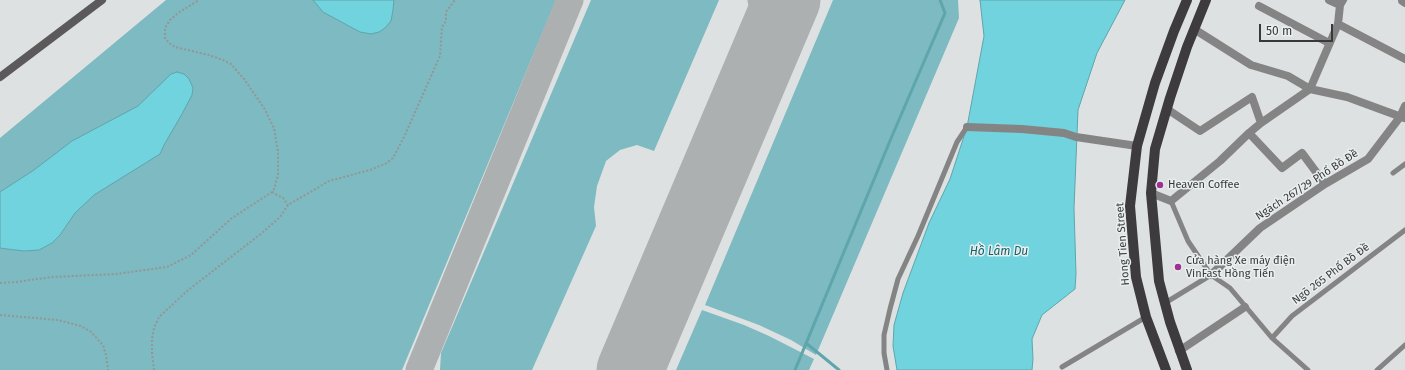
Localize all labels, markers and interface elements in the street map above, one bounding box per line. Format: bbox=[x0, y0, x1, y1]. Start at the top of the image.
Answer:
scale bar bbox=[1261, 16, 1335, 42]
text: 50 m bbox=[1266, 24, 1292, 38]
street label: Ngách 267/29 Phố Bồ Đề bbox=[1253, 147, 1361, 223]
place label: Heaven Coffee bbox=[1168, 178, 1240, 192]
marker: Heaven Coffee bbox=[1155, 180, 1165, 190]
street label: Hong Tien Street bbox=[1114, 202, 1132, 286]
street label: Ngõ 265 Phố Bồ Đề bbox=[1290, 241, 1372, 307]
water label: Hồ Lâm Du bbox=[970, 245, 1028, 259]
place label: Cửa hàng Xe máy điện VinFast Hồng Tiến bbox=[1186, 254, 1295, 280]
marker: Cửa hàng Xe máy điện VinFast Hồng Tiến bbox=[1173, 262, 1183, 272]

